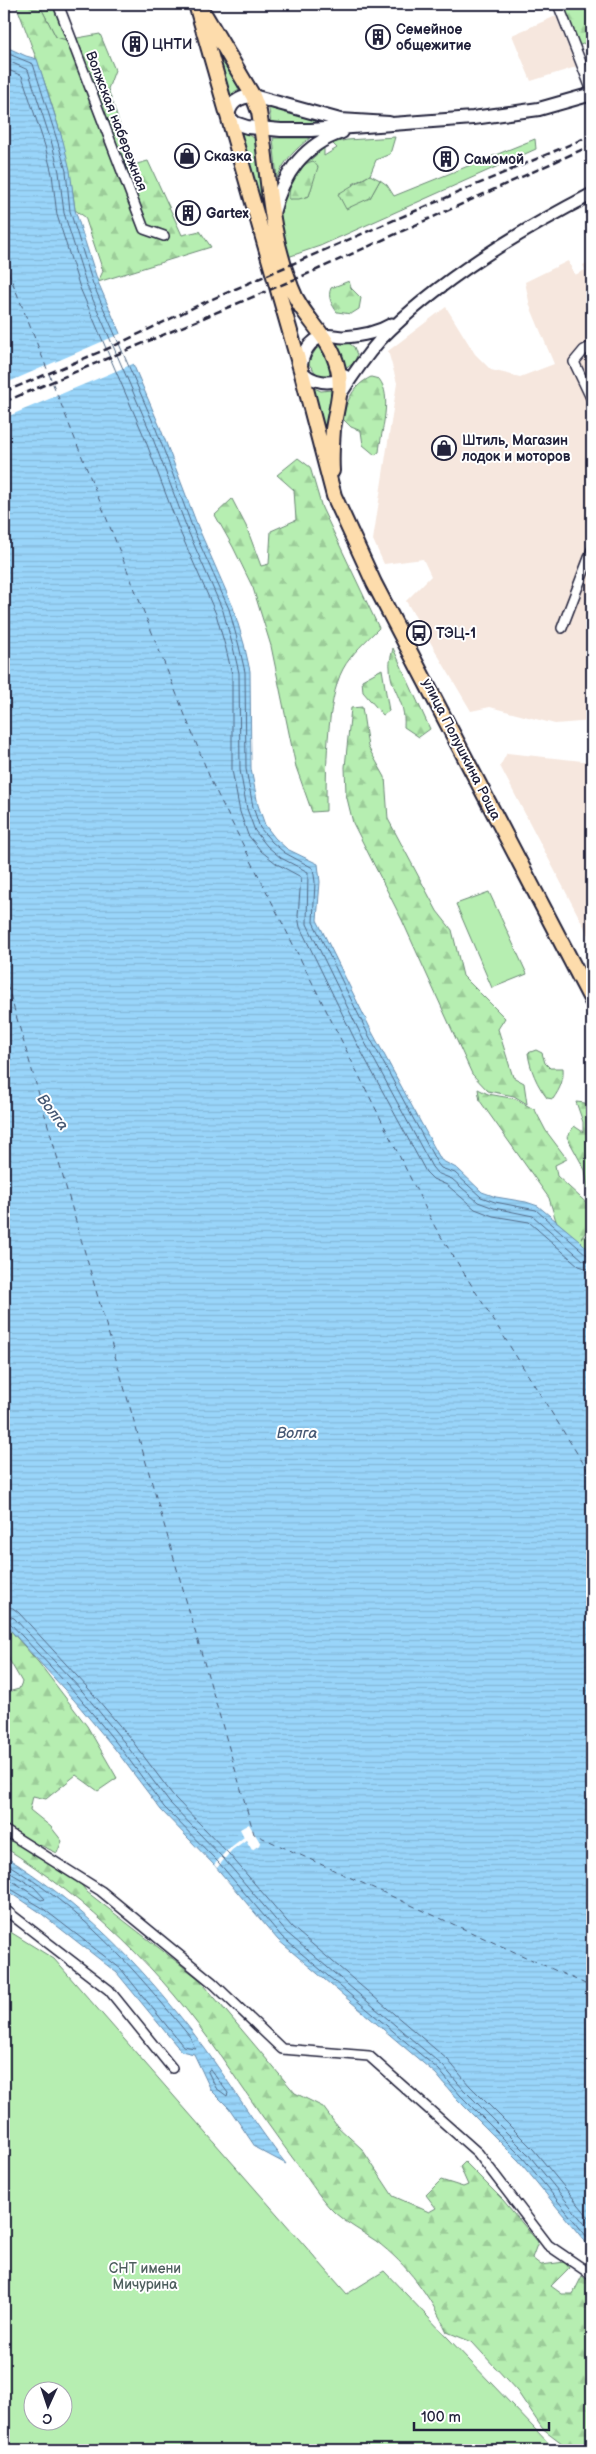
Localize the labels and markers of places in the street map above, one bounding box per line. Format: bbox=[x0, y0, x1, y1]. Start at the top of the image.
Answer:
place label: Семейное общежитие bbox=[396, 21, 472, 54]
building icon: Семейное общежитие bbox=[365, 24, 391, 50]
building icon: ЦНТИ bbox=[122, 31, 148, 57]
place label: ЦНТИ bbox=[152, 36, 192, 53]
shop icon: Сказка bbox=[174, 143, 200, 169]
building icon: Самомой bbox=[433, 146, 459, 172]
place label: Сказка bbox=[204, 148, 252, 165]
place label: Самомой bbox=[464, 151, 524, 168]
building icon: Gartex bbox=[175, 200, 201, 226]
place label: Gartex bbox=[206, 205, 250, 222]
place label: Штиль, Магазин лодок и моторов bbox=[461, 432, 571, 465]
shop icon: Штиль, Магазин лодок и моторов bbox=[431, 435, 457, 461]
bus stop icon: ТЭЦ-1 bbox=[406, 620, 432, 646]
place label: ТЭЦ-1 bbox=[436, 625, 476, 642]

